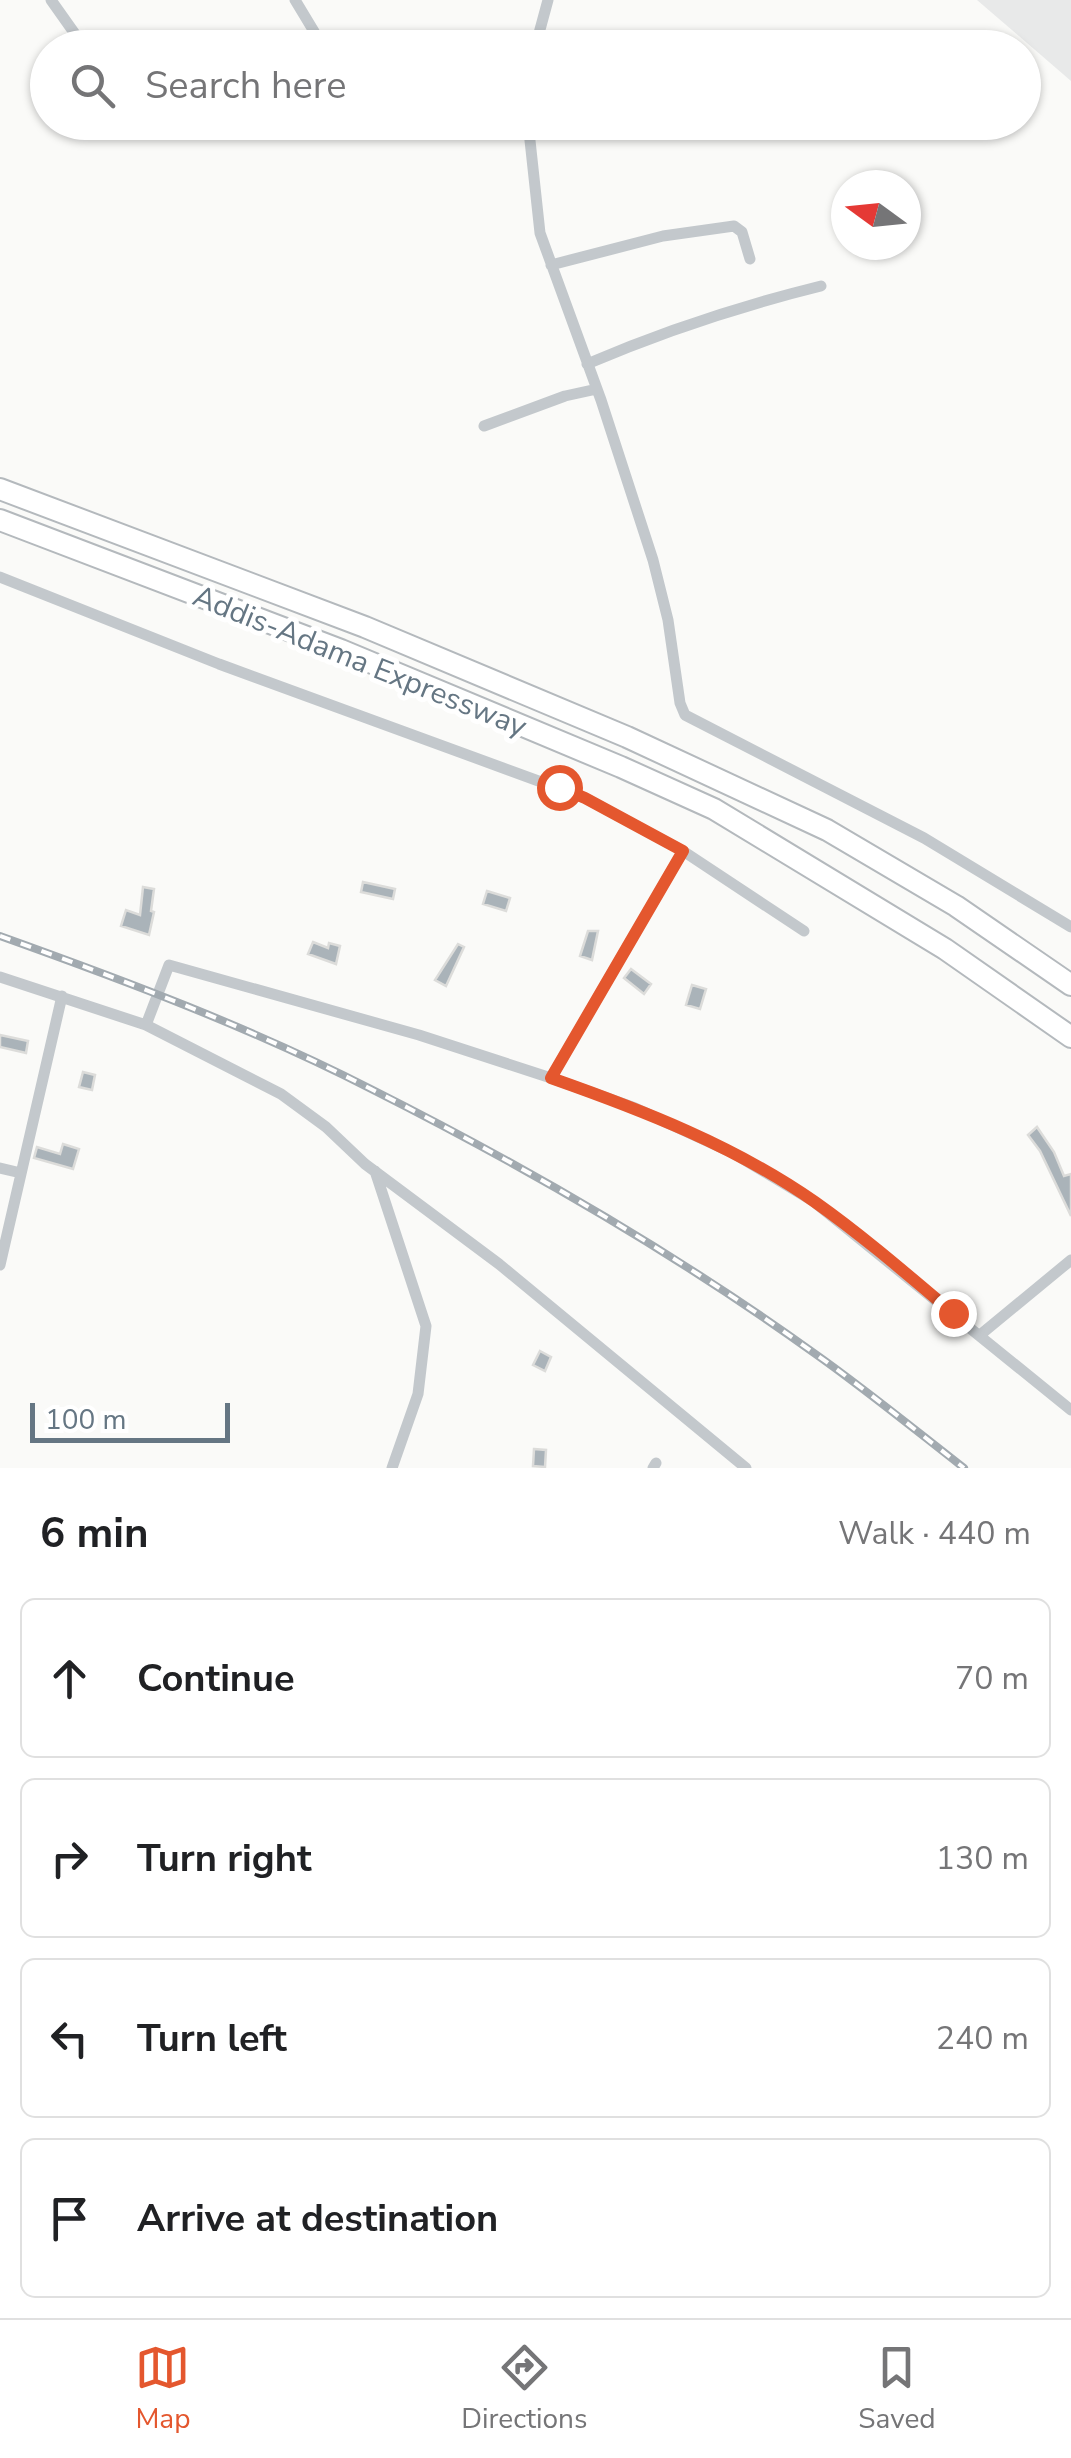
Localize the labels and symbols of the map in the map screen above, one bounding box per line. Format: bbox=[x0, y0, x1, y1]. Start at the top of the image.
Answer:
north arrow bbox=[831, 170, 921, 260]
street label: Addis-Adama Expressway bbox=[187, 576, 533, 747]
route start bbox=[537, 765, 583, 811]
route end bbox=[931, 1291, 977, 1337]
scale bar bbox=[30, 1398, 230, 1442]

